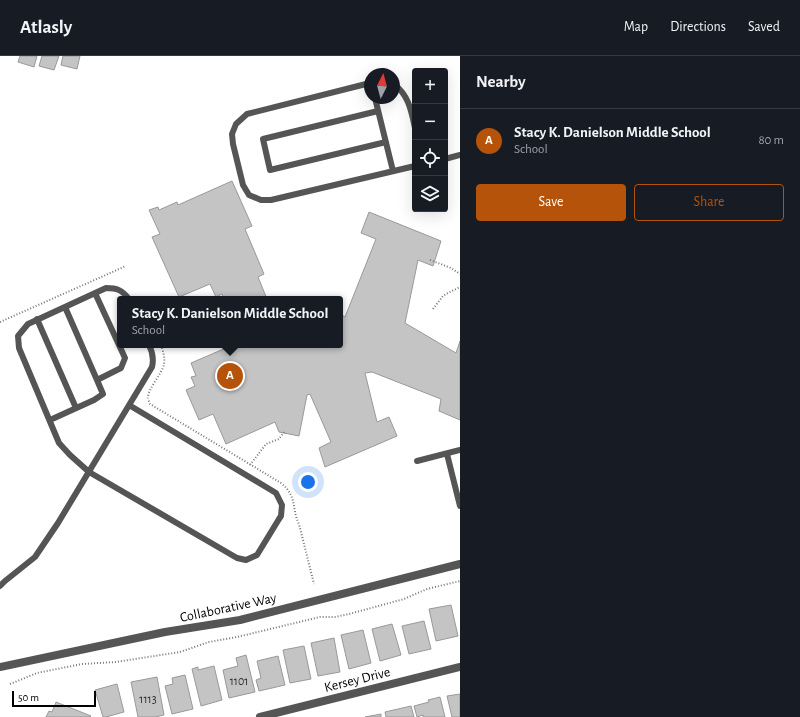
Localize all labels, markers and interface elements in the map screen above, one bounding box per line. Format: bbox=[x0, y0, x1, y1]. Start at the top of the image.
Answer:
text: Atlasly bbox=[20, 18, 72, 37]
text: Map bbox=[624, 20, 648, 34]
text: Directions bbox=[670, 20, 726, 34]
text: Saved bbox=[748, 20, 780, 34]
north arrow bbox=[364, 68, 400, 104]
map controls bbox=[412, 68, 448, 212]
button: + bbox=[412, 68, 448, 104]
text: Nearby bbox=[476, 73, 526, 90]
button: − bbox=[412, 104, 448, 140]
text: Stacy K. Danielson Middle School bbox=[514, 125, 711, 140]
text: A bbox=[485, 134, 493, 147]
text: 80 m bbox=[758, 134, 784, 147]
button: locate bbox=[412, 140, 448, 176]
text: School bbox=[514, 143, 548, 156]
button: layers bbox=[412, 176, 448, 212]
button: Save bbox=[476, 184, 626, 221]
button: Share bbox=[634, 184, 784, 221]
popup bbox=[117, 296, 343, 348]
text: Stacy K. Danielson Middle School bbox=[132, 306, 328, 321]
text: School bbox=[132, 324, 165, 337]
pin: A bbox=[217, 361, 243, 391]
your location bbox=[298, 472, 318, 492]
street label: Collaborative Way bbox=[179, 591, 278, 625]
street label: Kersey Drive bbox=[323, 665, 392, 695]
house number: 1101 bbox=[230, 675, 248, 687]
scale bar bbox=[12, 689, 96, 708]
text: 50 m bbox=[18, 692, 39, 703]
house number: 1113 bbox=[139, 693, 157, 705]

